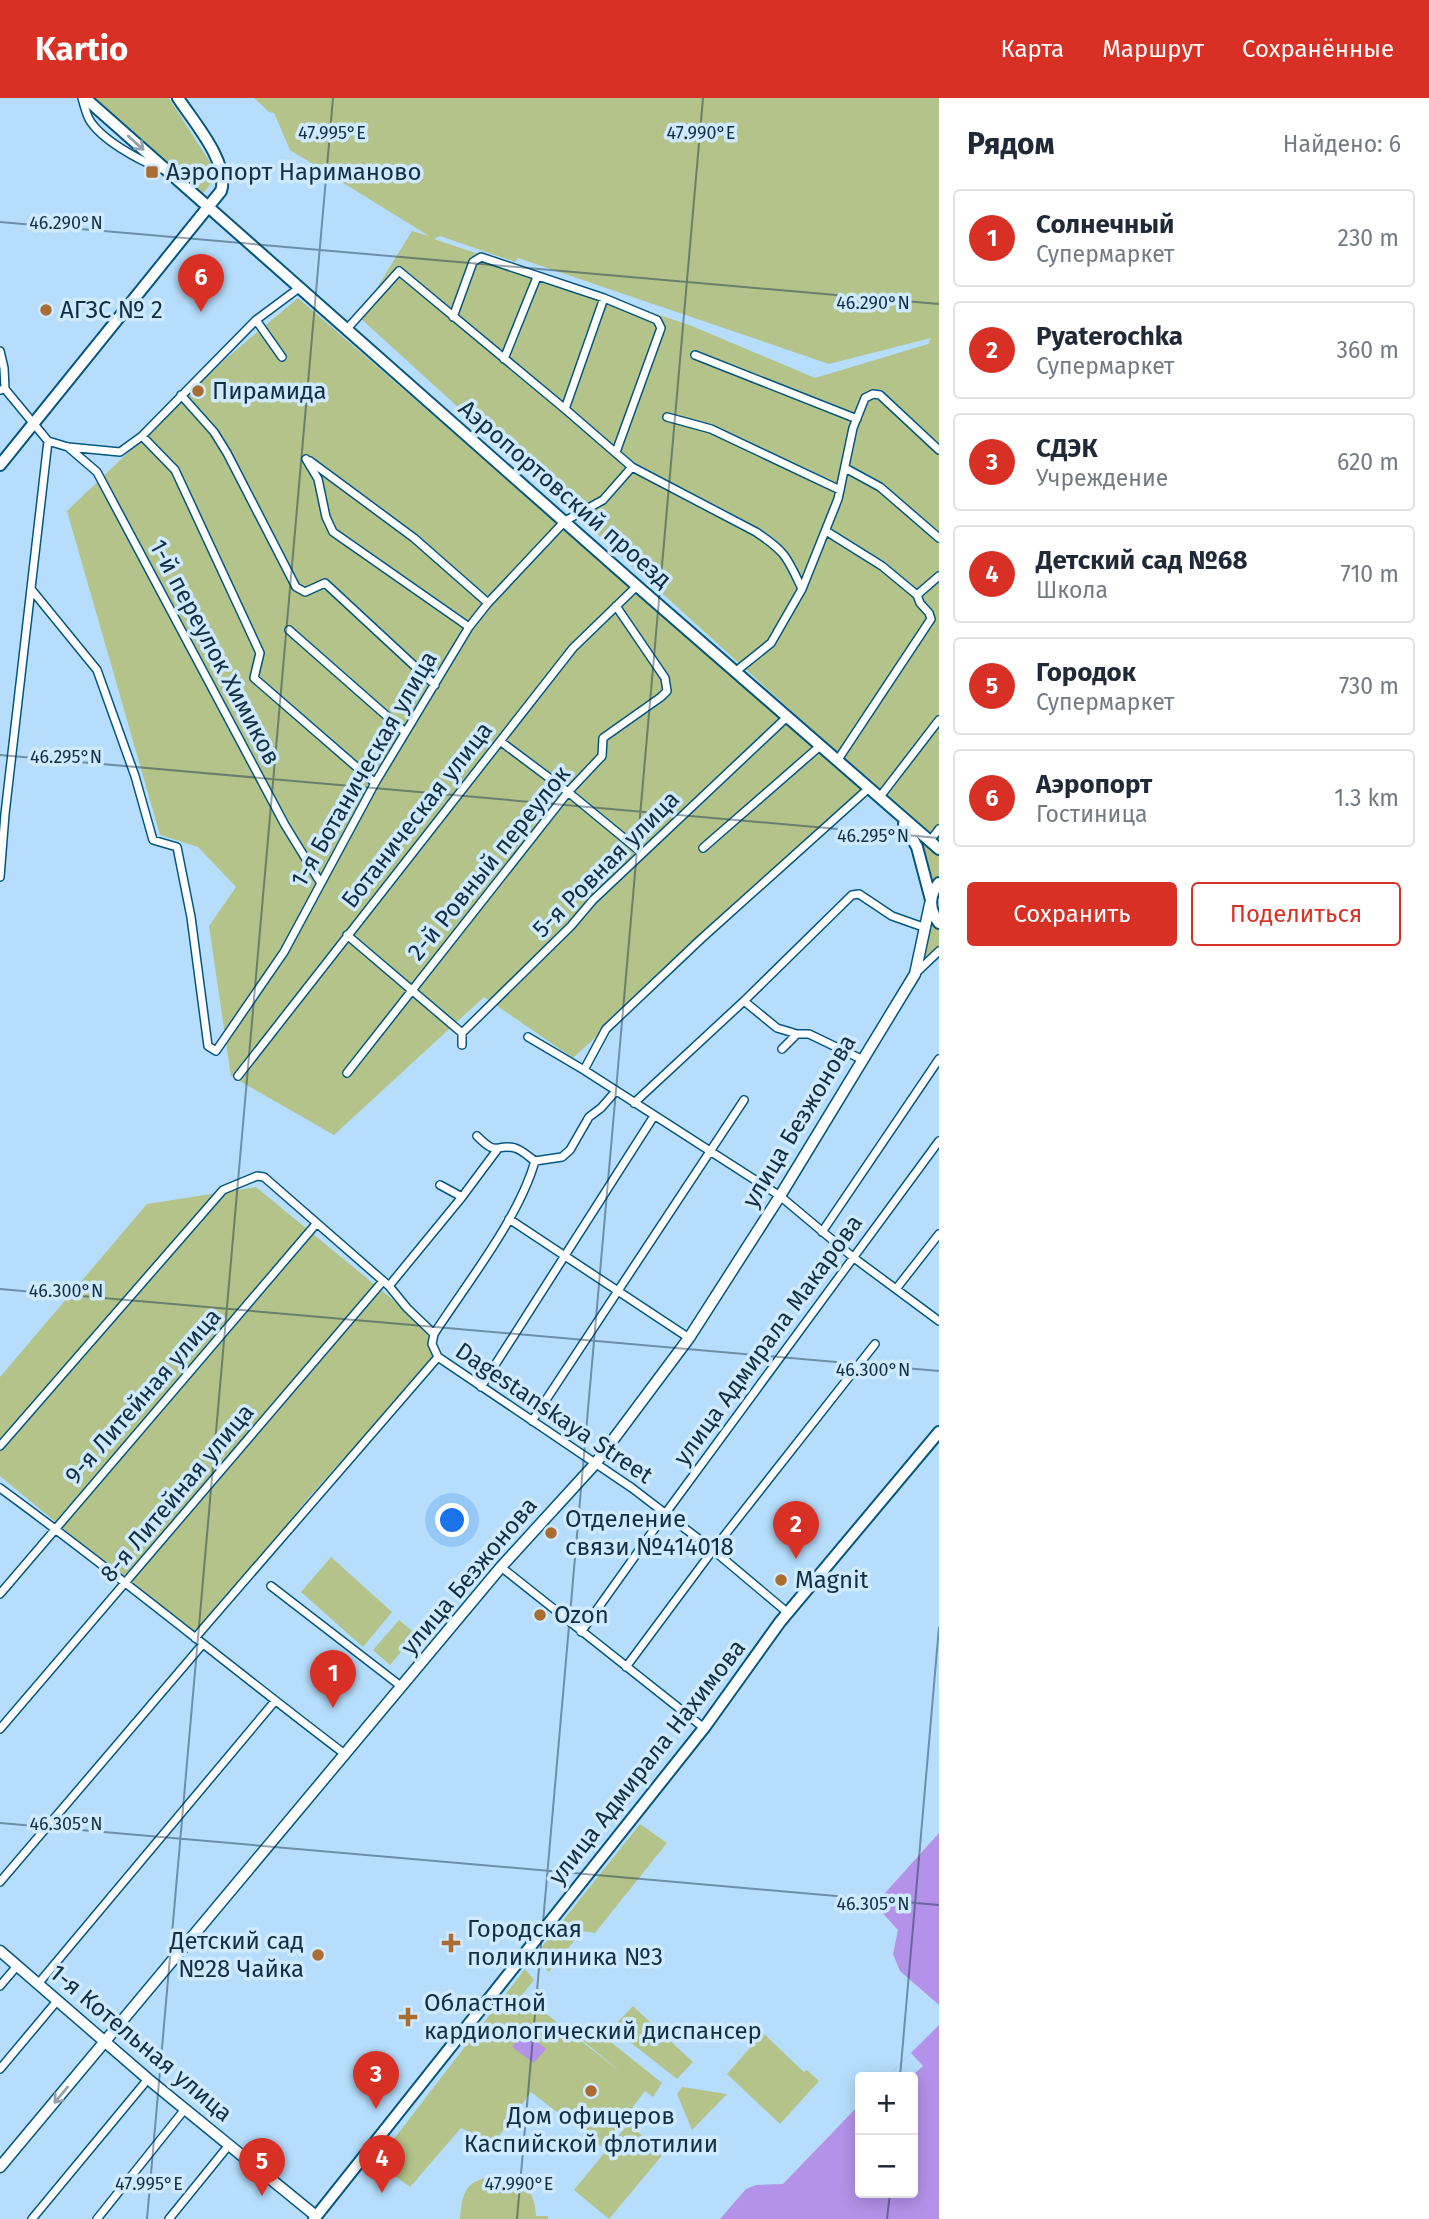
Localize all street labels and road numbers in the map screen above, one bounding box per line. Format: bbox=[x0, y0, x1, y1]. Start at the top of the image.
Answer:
street label: Аэропортовский проезд bbox=[453, 394, 677, 594]
street label: 1-й переулок Химиков bbox=[144, 535, 286, 769]
street label: 1-я Ботаническая улица bbox=[285, 646, 443, 892]
street label: Ботаническая улица bbox=[335, 716, 499, 914]
street label: 2-й Ровный переулок bbox=[402, 760, 576, 966]
street label: 5-я Ровная улица bbox=[527, 785, 685, 943]
street label: улица Безжонова bbox=[736, 1029, 862, 1213]
street label: улица Адмирала Макарова bbox=[668, 1209, 868, 1471]
street label: 9-я Литейная улица bbox=[59, 1303, 227, 1489]
street label: Dagestanskaya Street bbox=[450, 1337, 658, 1490]
street label: 8-я Литейная улица bbox=[94, 1398, 260, 1588]
street label: улица Безжонова bbox=[395, 1492, 543, 1660]
street label: улица Адмирала Нахимова bbox=[543, 1634, 751, 1890]
street label: 1-я Котельная улица bbox=[44, 1959, 238, 2127]

